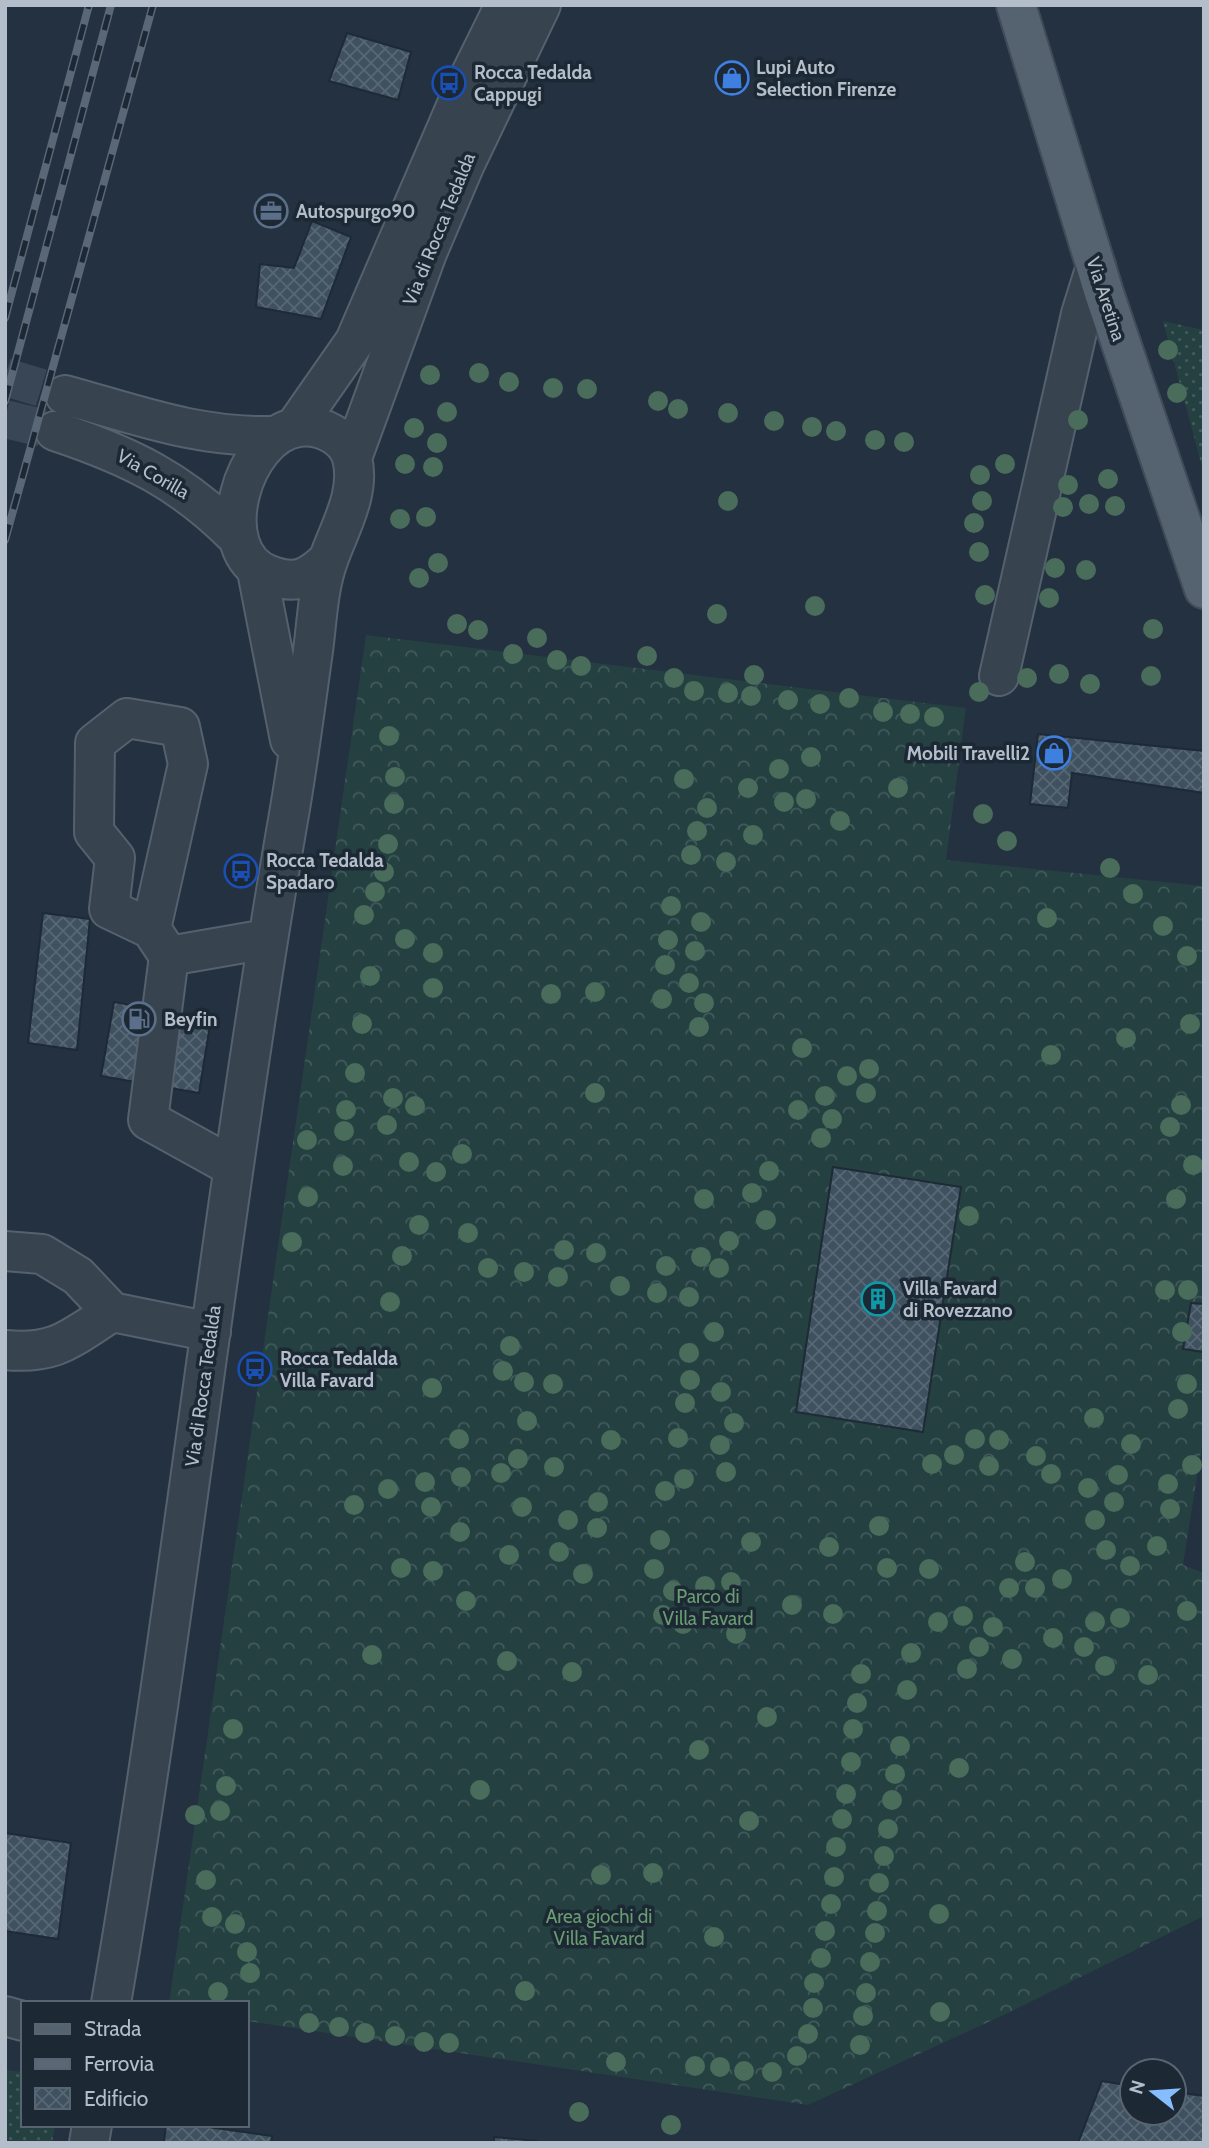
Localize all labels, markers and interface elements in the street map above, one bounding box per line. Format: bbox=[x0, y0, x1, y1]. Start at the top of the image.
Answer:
place label: Lupi Auto Selection Firenze bbox=[756, 56, 896, 101]
shop icon: Lupi Auto Selection Firenze bbox=[713, 59, 751, 97]
place label: Rocca Tedalda Cappugi bbox=[474, 61, 592, 106]
bus stop icon: Rocca Tedalda Cappugi bbox=[430, 64, 468, 102]
street label: Via di Rocca Tedalda bbox=[398, 149, 480, 309]
office icon: Autospurgo90 bbox=[252, 192, 290, 230]
place label: Autospurgo90 bbox=[296, 200, 415, 223]
street label: Via Aretina bbox=[1082, 254, 1130, 344]
street label: Via Corilla bbox=[113, 444, 193, 504]
shop icon: Mobili Travelli2 bbox=[1035, 734, 1073, 772]
place label: Mobili Travelli2 bbox=[906, 742, 1030, 765]
place label: Rocca Tedalda Spadaro bbox=[266, 849, 384, 894]
bus stop icon: Rocca Tedalda Spadaro bbox=[222, 852, 260, 890]
fuel station icon: Beyfin bbox=[120, 1000, 158, 1038]
place label: Beyfin bbox=[164, 1008, 218, 1031]
place label: Villa Favard di Rovezzano bbox=[903, 1277, 1013, 1322]
building icon: Villa Favard di Rovezzano bbox=[859, 1280, 897, 1318]
street label: Via di Rocca Tedalda bbox=[180, 1304, 226, 1468]
place label: Rocca Tedalda Villa Favard bbox=[280, 1347, 398, 1392]
bus stop icon: Rocca Tedalda Villa Favard bbox=[236, 1350, 274, 1388]
park label: Parco di Villa Favard bbox=[662, 1585, 754, 1630]
park label: Area giochi di Villa Favard bbox=[546, 1905, 652, 1950]
legend bbox=[21, 2001, 248, 2127]
text: Strada bbox=[84, 2016, 141, 2041]
text: Ferrovia bbox=[84, 2051, 154, 2076]
north arrow bbox=[1118, 2057, 1188, 2127]
text: N bbox=[1124, 2077, 1150, 2097]
text: Edificio bbox=[84, 2086, 148, 2111]

